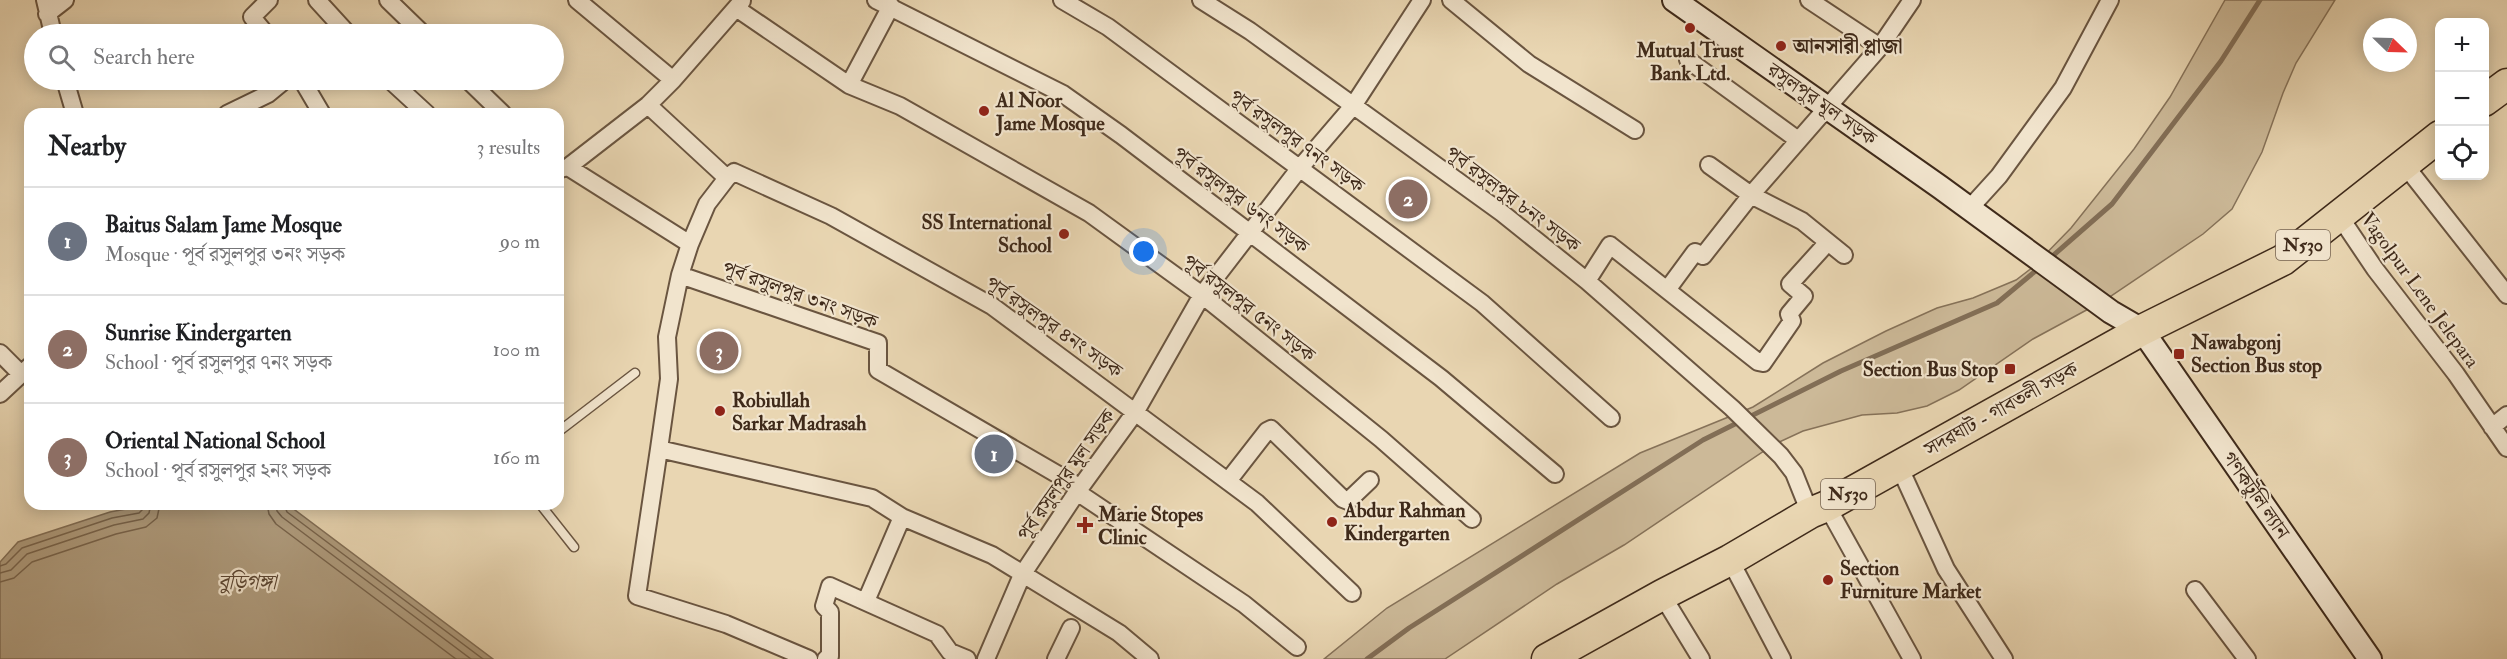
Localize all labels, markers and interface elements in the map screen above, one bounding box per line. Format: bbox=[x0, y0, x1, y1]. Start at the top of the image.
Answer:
north arrow bbox=[2363, 18, 2417, 72]
map controls bbox=[2435, 18, 2489, 180]
button: + bbox=[2435, 18, 2489, 72]
marker: Mutual Trust Bank Ltd. bbox=[1683, 21, 1697, 35]
search box bbox=[24, 24, 564, 90]
place label: আনসারী প্লাজা bbox=[1792, 33, 1903, 59]
place label: Mutual Trust Bank Ltd. bbox=[1635, 38, 1744, 86]
marker: আনসারী প্লাজা bbox=[1774, 39, 1788, 53]
icon: search bbox=[45, 41, 78, 74]
text: Search here bbox=[93, 43, 195, 71]
street label: রসুলপুর মূল সড়ক bbox=[1761, 57, 1882, 152]
button: − bbox=[2435, 72, 2489, 126]
street label: পূর্ব রসুলপুর ৭নং সড়ক bbox=[1225, 84, 1370, 199]
place label: Al Noor Jame Mosque bbox=[995, 88, 1105, 137]
marker: Al Noor Jame Mosque bbox=[977, 104, 991, 118]
button: locate bbox=[2435, 126, 2489, 180]
text: Nearby bbox=[48, 131, 126, 163]
text: 3 results bbox=[477, 135, 540, 160]
street label: পূর্ব রসুলপুর ৮নং সড়ক bbox=[1441, 140, 1586, 258]
street label: পূর্ব রসুলপুর ৬নং সড়ক bbox=[1168, 141, 1314, 260]
pin: 2 bbox=[1388, 176, 1428, 222]
street label: Vagolpur Lene Jelepara bbox=[2354, 207, 2485, 374]
place label: SS International School bbox=[921, 210, 1053, 258]
text: Baitus Salam Jame Mosque bbox=[105, 211, 342, 239]
marker: SS International School bbox=[1057, 227, 1071, 241]
text: 1 bbox=[64, 229, 71, 254]
text: 90 m bbox=[500, 229, 540, 254]
road number: N530 bbox=[2276, 230, 2330, 260]
your location bbox=[1129, 237, 1158, 266]
text: Mosque · পূর্ব রসুলপুর ৩নং সড়ক bbox=[105, 242, 345, 267]
street label: পূর্ব রসুলপুর ৫নং সড়ক bbox=[1178, 248, 1321, 368]
street label: পূর্ব রসুলপুর ৩নং সড়ক bbox=[719, 255, 882, 335]
street label: পূর্ব রসুলপুর ৪নং সড়ক bbox=[981, 271, 1128, 384]
text: Sunrise Kindergarten bbox=[105, 319, 292, 347]
pin: 3 bbox=[700, 328, 738, 374]
place label: Nawabgonj Section Bus stop bbox=[2190, 330, 2322, 379]
text: 2 bbox=[62, 337, 73, 362]
text: 100 m bbox=[493, 337, 540, 362]
marker: Nawabgonj Section Bus stop bbox=[2172, 347, 2186, 361]
text: School · পূর্ব রসুলপুর ৭নং সড়ক bbox=[105, 350, 332, 375]
street label: সদরঘাট - গাবতলী সড়ক bbox=[1919, 356, 2083, 462]
place label: Section Bus Stop bbox=[1863, 357, 1998, 383]
marker: Section Bus Stop bbox=[2003, 362, 2017, 376]
place label: Robiullah Sarkar Madrasah bbox=[732, 388, 867, 436]
marker: Robiullah Sarkar Madrasah bbox=[713, 404, 727, 418]
street label: পূর্ব রসুলপুর মূল সড়ক bbox=[1011, 404, 1121, 546]
text: Oriental National School bbox=[105, 427, 325, 455]
pin: 1 bbox=[974, 432, 1014, 476]
text: 3 bbox=[64, 445, 71, 470]
text: 160 m bbox=[493, 445, 540, 470]
street label: গণকটুলি ল্যান bbox=[2217, 447, 2296, 545]
text: School · পূর্ব রসুলপুর ২নং সড়ক bbox=[105, 458, 331, 483]
road number: N530 bbox=[1821, 479, 1875, 509]
place label: Abdur Rahman Kindergarten bbox=[1343, 498, 1466, 547]
place label: Marie Stopes Clinic bbox=[1097, 502, 1203, 550]
marker: Abdur Rahman Kindergarten bbox=[1325, 515, 1339, 529]
marker: Marie Stopes Clinic bbox=[1076, 516, 1094, 534]
place label: Section Furniture Market bbox=[1840, 556, 1982, 604]
water label: বুড়িগঙ্গা bbox=[218, 569, 279, 596]
marker: Section Furniture Market bbox=[1821, 573, 1835, 587]

